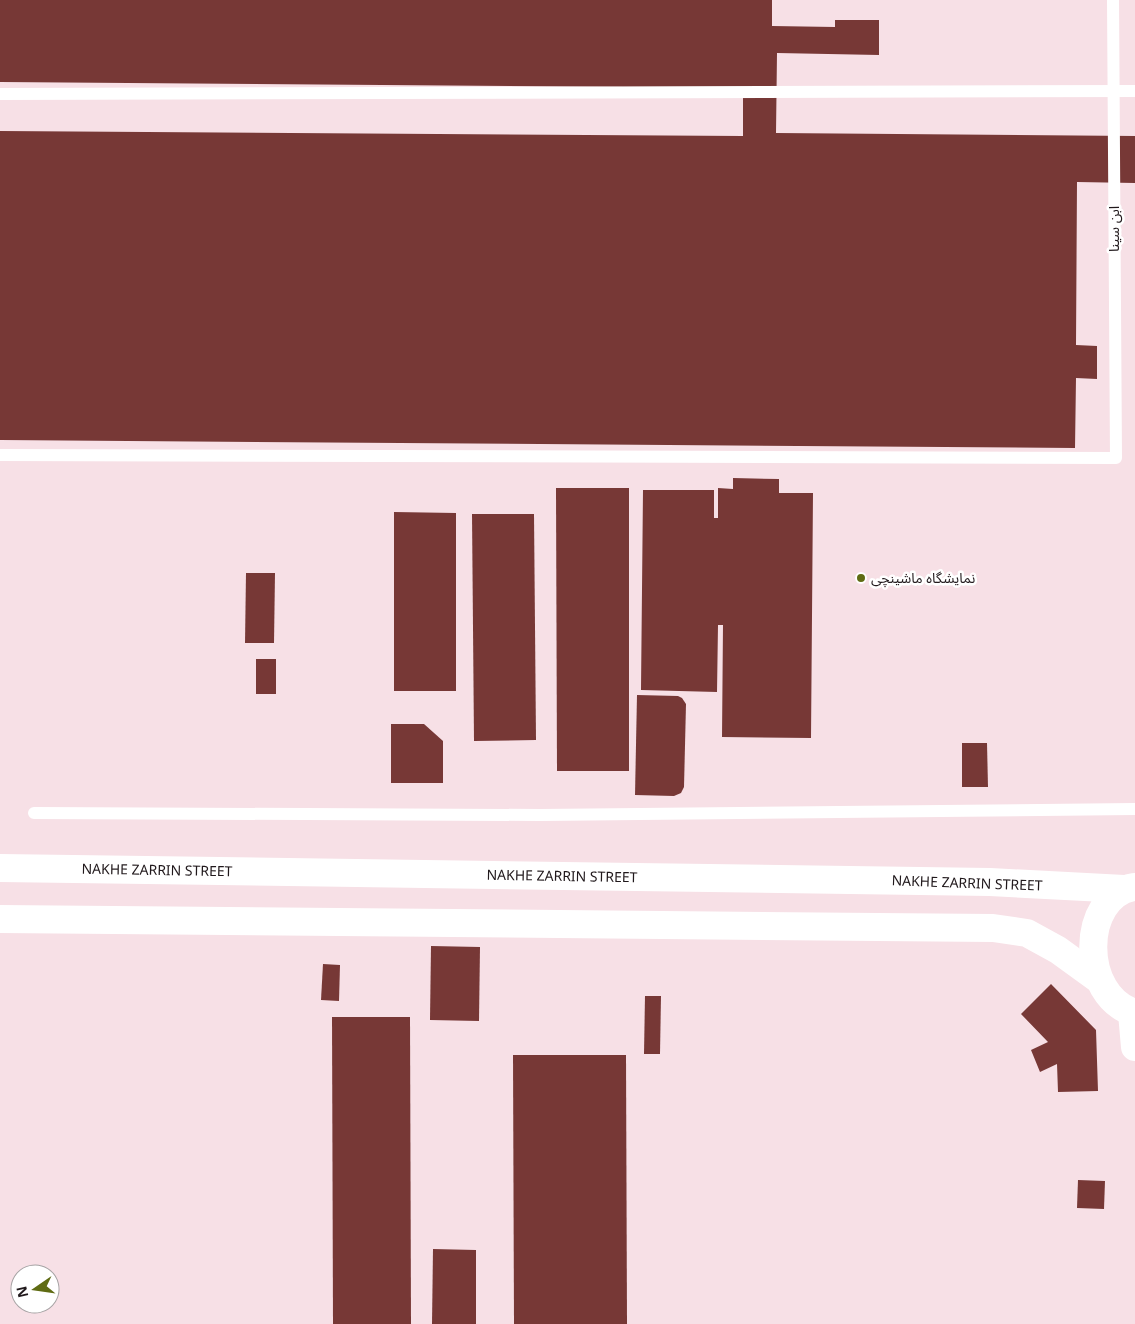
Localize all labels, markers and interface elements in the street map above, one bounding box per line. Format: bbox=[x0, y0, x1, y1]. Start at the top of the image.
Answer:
street label: ابن سینا bbox=[1104, 206, 1123, 252]
place label: نمایشگاه ماشینچی bbox=[871, 568, 975, 588]
marker: نمایشگاه ماشینچی bbox=[855, 572, 867, 584]
street label: NAKHE ZARRIN STREET bbox=[81, 859, 233, 880]
street label: NAKHE ZARRIN STREET bbox=[486, 865, 638, 886]
street label: NAKHE ZARRIN STREET bbox=[891, 870, 1043, 895]
north arrow bbox=[10, 1264, 60, 1314]
text: N bbox=[11, 1284, 32, 1300]

